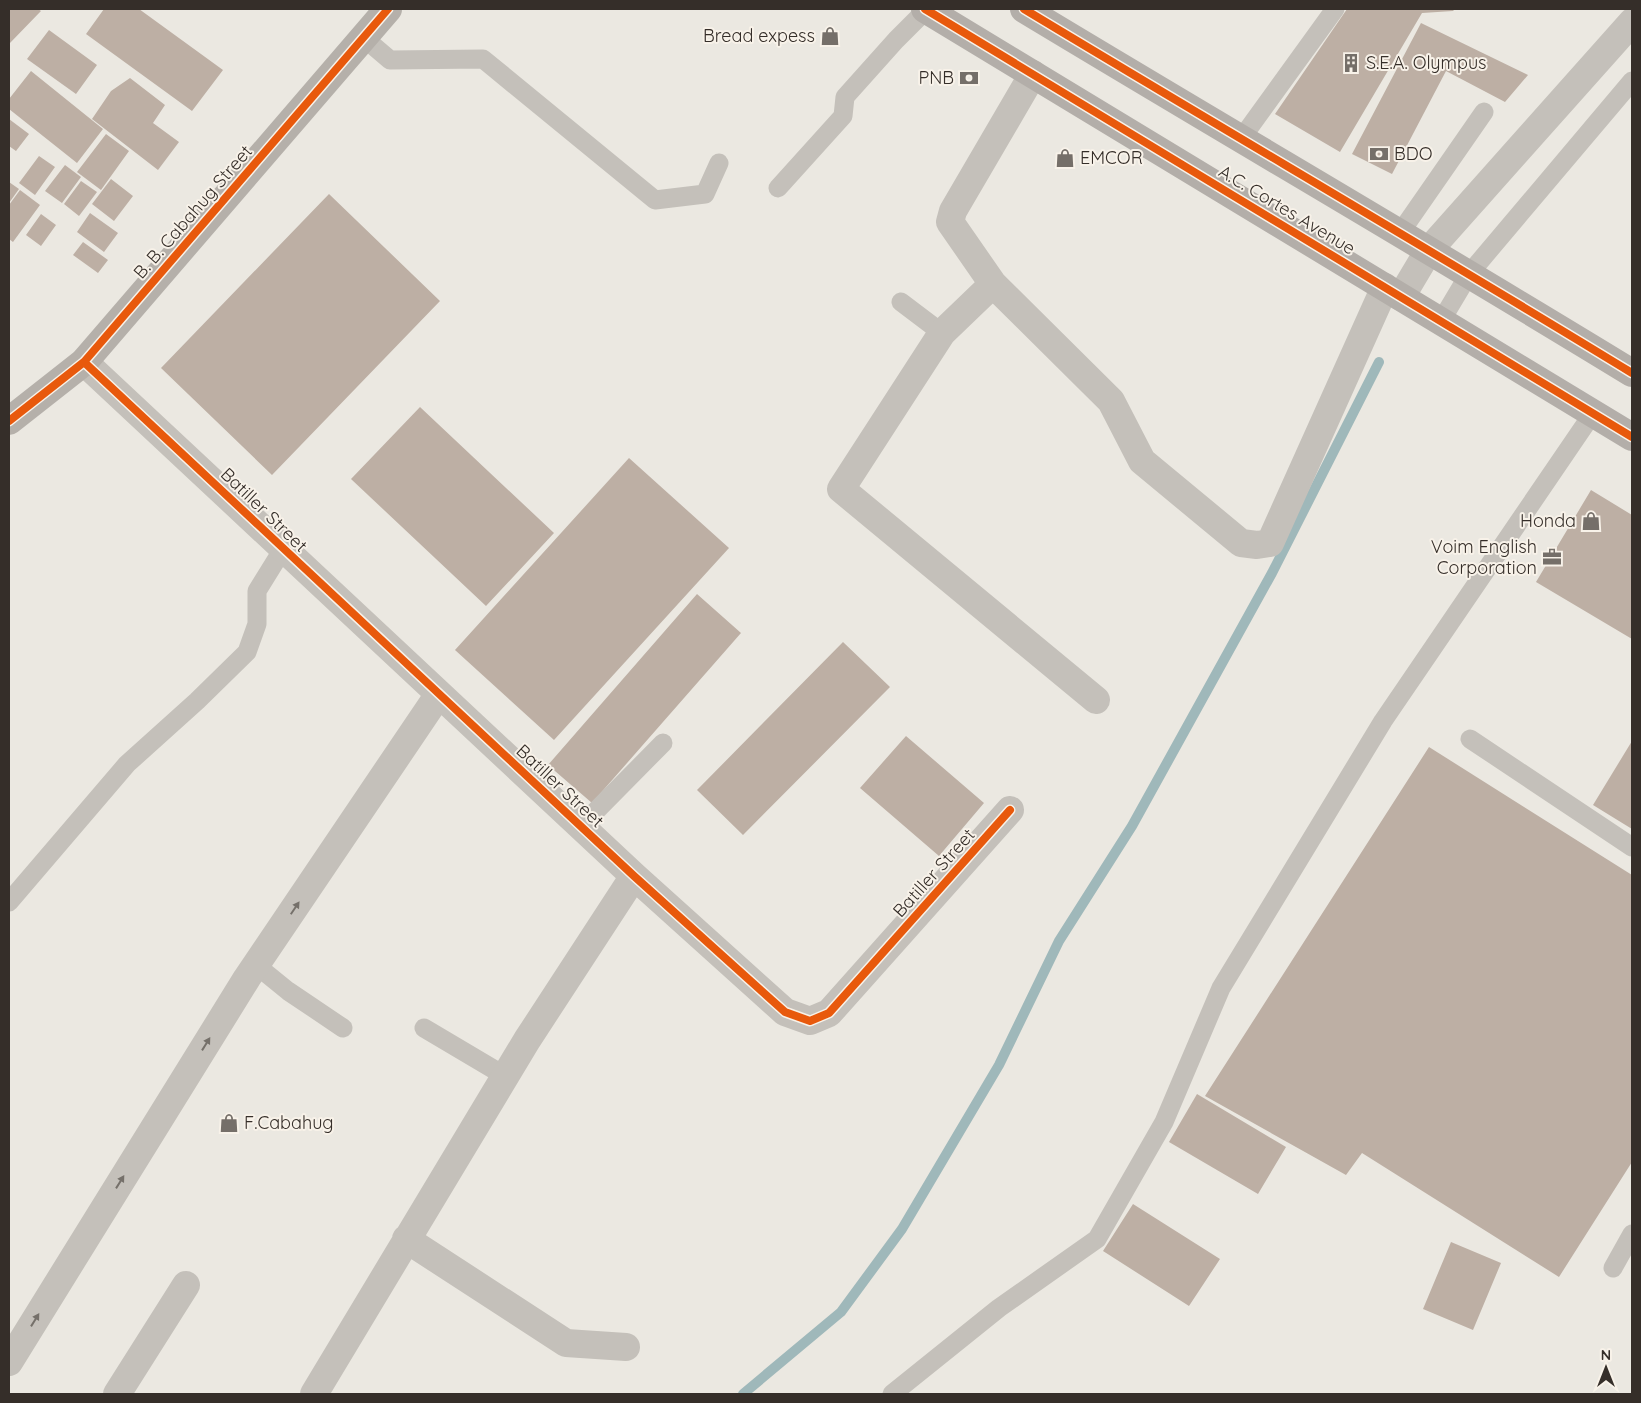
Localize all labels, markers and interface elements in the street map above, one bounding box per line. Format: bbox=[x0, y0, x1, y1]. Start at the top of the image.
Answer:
place label: Bread expess bbox=[703, 24, 815, 47]
shop icon: Bread expess bbox=[819, 25, 841, 47]
place label: S.E.A. Olympus bbox=[1366, 51, 1487, 74]
building icon: S.E.A. Olympus bbox=[1340, 52, 1362, 74]
place label: PNB bbox=[918, 66, 954, 89]
bank icon: PNB bbox=[958, 67, 980, 89]
street label: B. B. Cabahug Street bbox=[128, 140, 257, 283]
place label: BDO bbox=[1394, 142, 1432, 165]
bank icon: BDO bbox=[1368, 143, 1390, 165]
place label: EMCOR bbox=[1080, 146, 1143, 169]
shop icon: EMCOR bbox=[1054, 147, 1076, 169]
street label: A.C. Cortes Avenue bbox=[1215, 160, 1360, 259]
street label: Batiller Street bbox=[216, 463, 313, 557]
place label: Honda bbox=[1520, 509, 1576, 532]
shop icon: Honda bbox=[1580, 510, 1602, 532]
place label: Voim English Corporation bbox=[1431, 535, 1537, 579]
office icon: Voim English Corporation bbox=[1541, 546, 1563, 568]
street label: Batiller Street bbox=[512, 739, 609, 832]
street label: Batiller Street bbox=[888, 823, 980, 922]
one-way arrow bbox=[290, 901, 299, 915]
one-way arrow bbox=[202, 1038, 211, 1051]
place label: F.Cabahug bbox=[244, 1111, 333, 1134]
shop icon: F.Cabahug bbox=[218, 1112, 240, 1134]
one-way arrow bbox=[116, 1176, 125, 1189]
one-way arrow bbox=[30, 1314, 39, 1327]
north arrow bbox=[1581, 1343, 1631, 1393]
text: N bbox=[1601, 1346, 1611, 1364]

